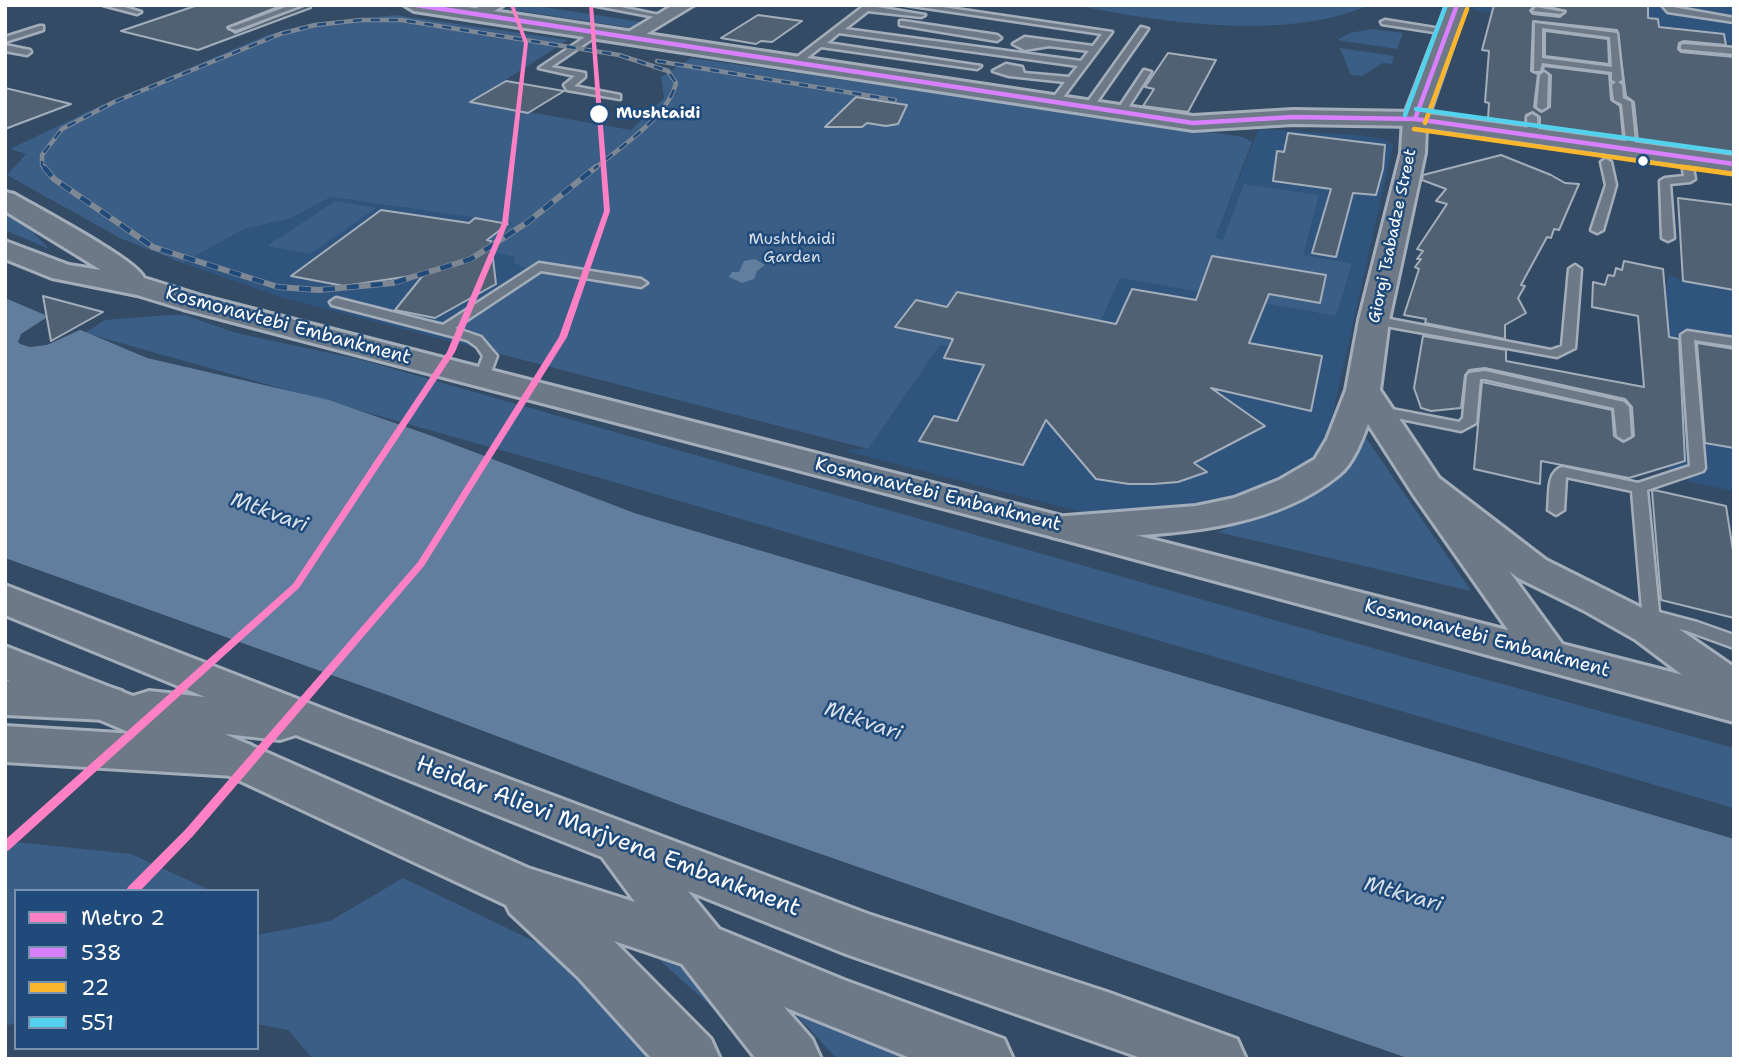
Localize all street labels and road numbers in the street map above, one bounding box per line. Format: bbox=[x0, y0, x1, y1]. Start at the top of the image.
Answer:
street label: Giorgi Tsabadze Street bbox=[1365, 147, 1421, 325]
street label: Kosmonavtebi Embankment bbox=[163, 282, 413, 370]
street label: Kosmonavtebi Embankment bbox=[812, 453, 1064, 537]
street label: Kosmonavtebi Embankment bbox=[1362, 595, 1612, 683]
street label: Heidar Alievi Marjvena Embankment bbox=[412, 751, 804, 923]

